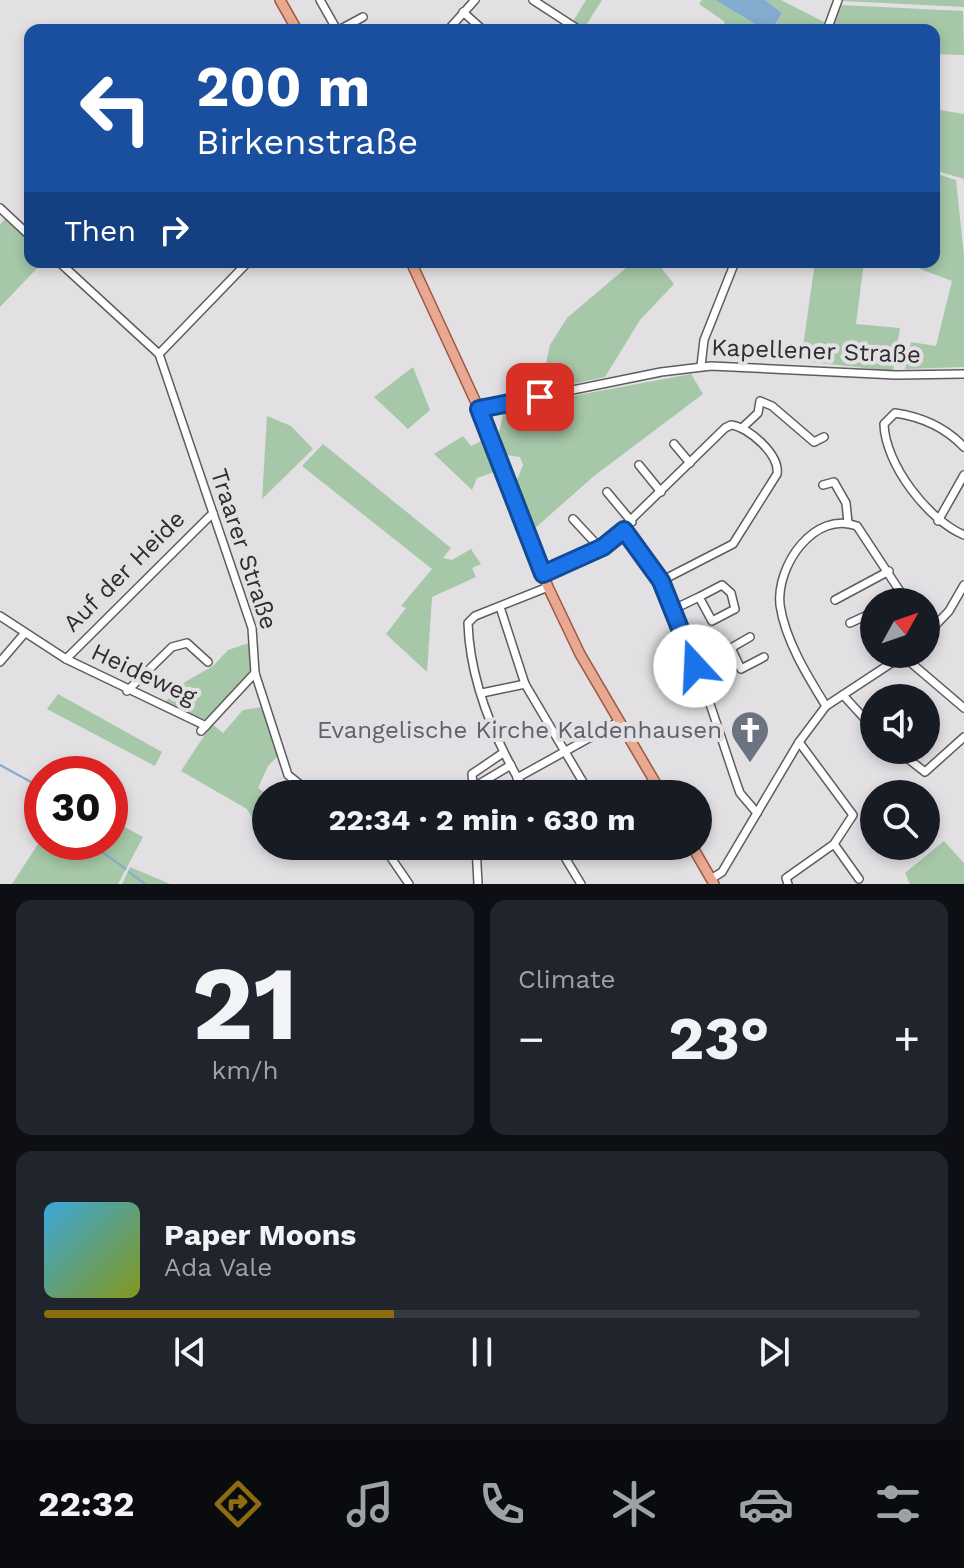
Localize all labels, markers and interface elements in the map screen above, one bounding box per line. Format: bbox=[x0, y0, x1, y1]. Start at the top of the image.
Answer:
text: 200 m bbox=[196, 54, 370, 120]
icon: left bbox=[64, 56, 168, 160]
text: Birkenstraße bbox=[196, 121, 418, 163]
icon: right bbox=[152, 208, 196, 252]
text: Then bbox=[64, 213, 136, 248]
street label: Kapellener Straße bbox=[711, 333, 921, 369]
pin bbox=[506, 363, 574, 431]
icon: arrive bbox=[518, 375, 562, 419]
street label: Traarer Straße bbox=[205, 465, 283, 633]
street label: Auf der Heide bbox=[58, 505, 190, 637]
north arrow bbox=[860, 588, 940, 668]
map controls bbox=[860, 588, 940, 860]
position arrow bbox=[653, 624, 737, 708]
street label: Heideweg bbox=[87, 638, 201, 711]
button: sound bbox=[860, 684, 940, 764]
church icon: Evangelische Kirche Kaldenhausen bbox=[729, 709, 771, 764]
place label: Evangelische Kirche Kaldenhausen bbox=[317, 716, 722, 744]
speed limit sign: 30 bbox=[24, 756, 128, 860]
button: search bbox=[860, 780, 940, 860]
text: 22:34 · 2 min · 630 m bbox=[328, 802, 636, 837]
text: 21 bbox=[192, 942, 298, 1064]
text: Climate bbox=[518, 964, 616, 994]
text: 23° bbox=[668, 1003, 770, 1074]
text: − bbox=[518, 1013, 545, 1065]
text: + bbox=[893, 1013, 920, 1065]
text: km/h bbox=[212, 1055, 278, 1085]
text: Paper Moons bbox=[164, 1217, 356, 1252]
text: Ada Vale bbox=[164, 1252, 272, 1282]
icon: previous bbox=[168, 1330, 212, 1374]
icon: pause bbox=[460, 1330, 504, 1374]
icon: next bbox=[752, 1330, 796, 1374]
icon: directions bbox=[210, 1476, 266, 1532]
icon: music bbox=[342, 1476, 398, 1532]
icon: phone bbox=[474, 1476, 530, 1532]
icon: climate bbox=[606, 1476, 662, 1532]
icon: car bbox=[738, 1476, 794, 1532]
icon: filters bbox=[870, 1476, 926, 1532]
text: 22:32 bbox=[38, 1483, 135, 1525]

